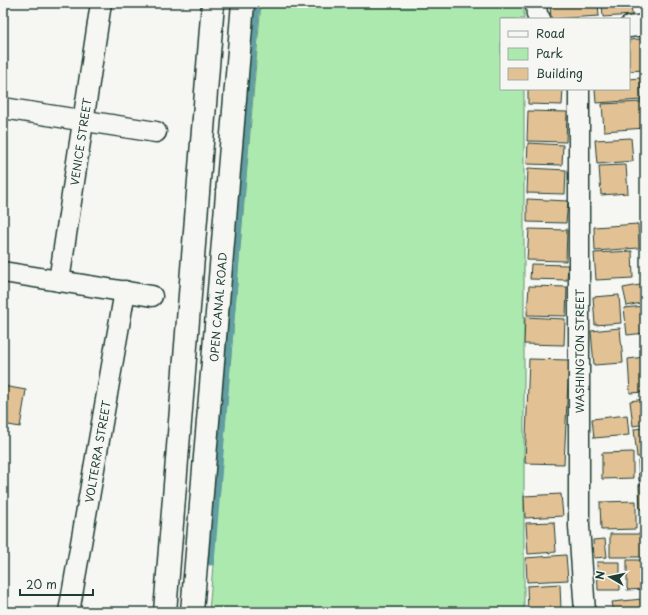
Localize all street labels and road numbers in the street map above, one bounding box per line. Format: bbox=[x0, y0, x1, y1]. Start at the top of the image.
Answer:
street label: VENICE STREET bbox=[65, 96, 95, 186]
street label: OPEN CANAL ROAD bbox=[204, 251, 231, 363]
street label: WASHINGTON STREET bbox=[571, 288, 588, 413]
street label: VOLTERRA STREET bbox=[80, 398, 114, 504]

